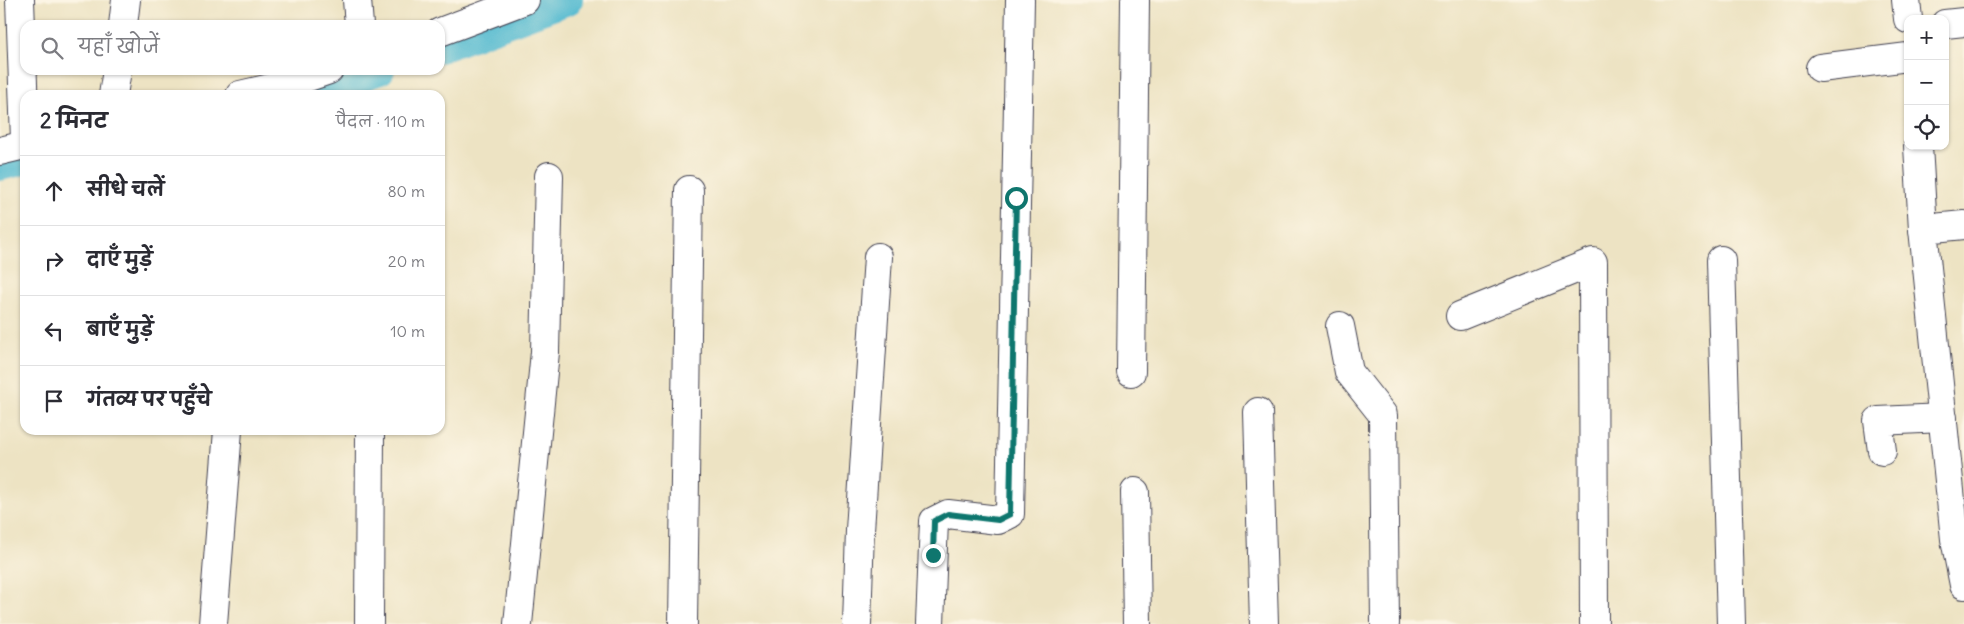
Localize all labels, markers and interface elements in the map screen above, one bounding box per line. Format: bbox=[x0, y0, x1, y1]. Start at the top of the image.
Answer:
map controls bbox=[1904, 15, 1949, 150]
button: + bbox=[1904, 15, 1949, 60]
search box bbox=[20, 20, 445, 75]
icon: search bbox=[38, 34, 66, 62]
text: यहाँ खोजें bbox=[78, 34, 159, 58]
button: − bbox=[1904, 60, 1949, 105]
button: locate bbox=[1904, 105, 1949, 150]
text: 2 मिनट bbox=[40, 107, 107, 134]
text: पैदल · 110 m bbox=[336, 111, 425, 131]
icon: ahead bbox=[40, 177, 68, 205]
text: सीधे चलें bbox=[87, 177, 164, 201]
text: 80 m bbox=[387, 181, 425, 201]
route start bbox=[1005, 187, 1028, 210]
icon: right bbox=[40, 247, 68, 275]
text: दाएँ मुड़ें bbox=[87, 247, 153, 271]
text: 20 m bbox=[388, 251, 425, 271]
icon: left bbox=[40, 317, 68, 345]
text: बाएँ मुड़ें bbox=[87, 317, 153, 341]
text: 10 m bbox=[390, 321, 425, 341]
icon: arrive bbox=[40, 387, 68, 415]
text: गंतव्य पर पहुँचे bbox=[87, 387, 212, 411]
route end bbox=[922, 544, 945, 567]

